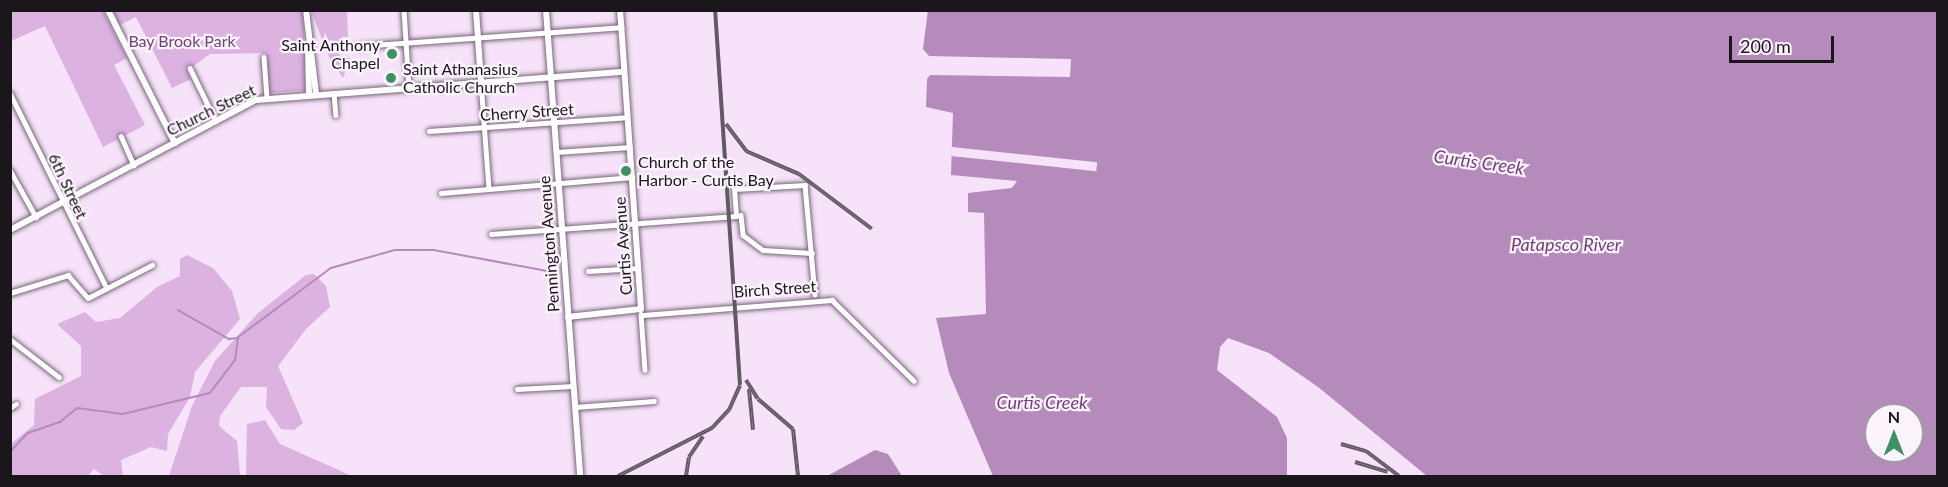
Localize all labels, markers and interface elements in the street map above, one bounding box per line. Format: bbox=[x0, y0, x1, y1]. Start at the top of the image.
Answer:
scale bar bbox=[1732, 24, 1837, 62]
park label: Bay Brook Park bbox=[128, 31, 236, 51]
place label: Saint Anthony Chapel bbox=[281, 35, 380, 73]
text: 200 m bbox=[1740, 35, 1791, 57]
marker: Saint Anthony Chapel bbox=[385, 47, 399, 61]
place label: Saint Athanasius Catholic Church bbox=[403, 59, 518, 97]
marker: Saint Athanasius Catholic Church bbox=[384, 71, 398, 85]
street label: Church Street bbox=[163, 80, 259, 140]
street label: Cherry Street bbox=[479, 99, 575, 125]
water label: Curtis Creek bbox=[1432, 145, 1526, 179]
street label: 6th Street bbox=[44, 150, 92, 222]
place label: Church of the Harbor - Curtis Bay bbox=[638, 152, 774, 190]
marker: Church of the Harbor - Curtis Bay bbox=[619, 164, 633, 178]
street label: Pennington Avenue bbox=[535, 175, 563, 313]
street label: Curtis Avenue bbox=[610, 196, 636, 296]
water label: Patapsco River bbox=[1511, 233, 1621, 255]
street label: Birch Street bbox=[733, 277, 817, 301]
water label: Curtis Creek bbox=[996, 391, 1088, 413]
north arrow bbox=[1864, 403, 1924, 463]
text: N bbox=[1888, 407, 1900, 426]

